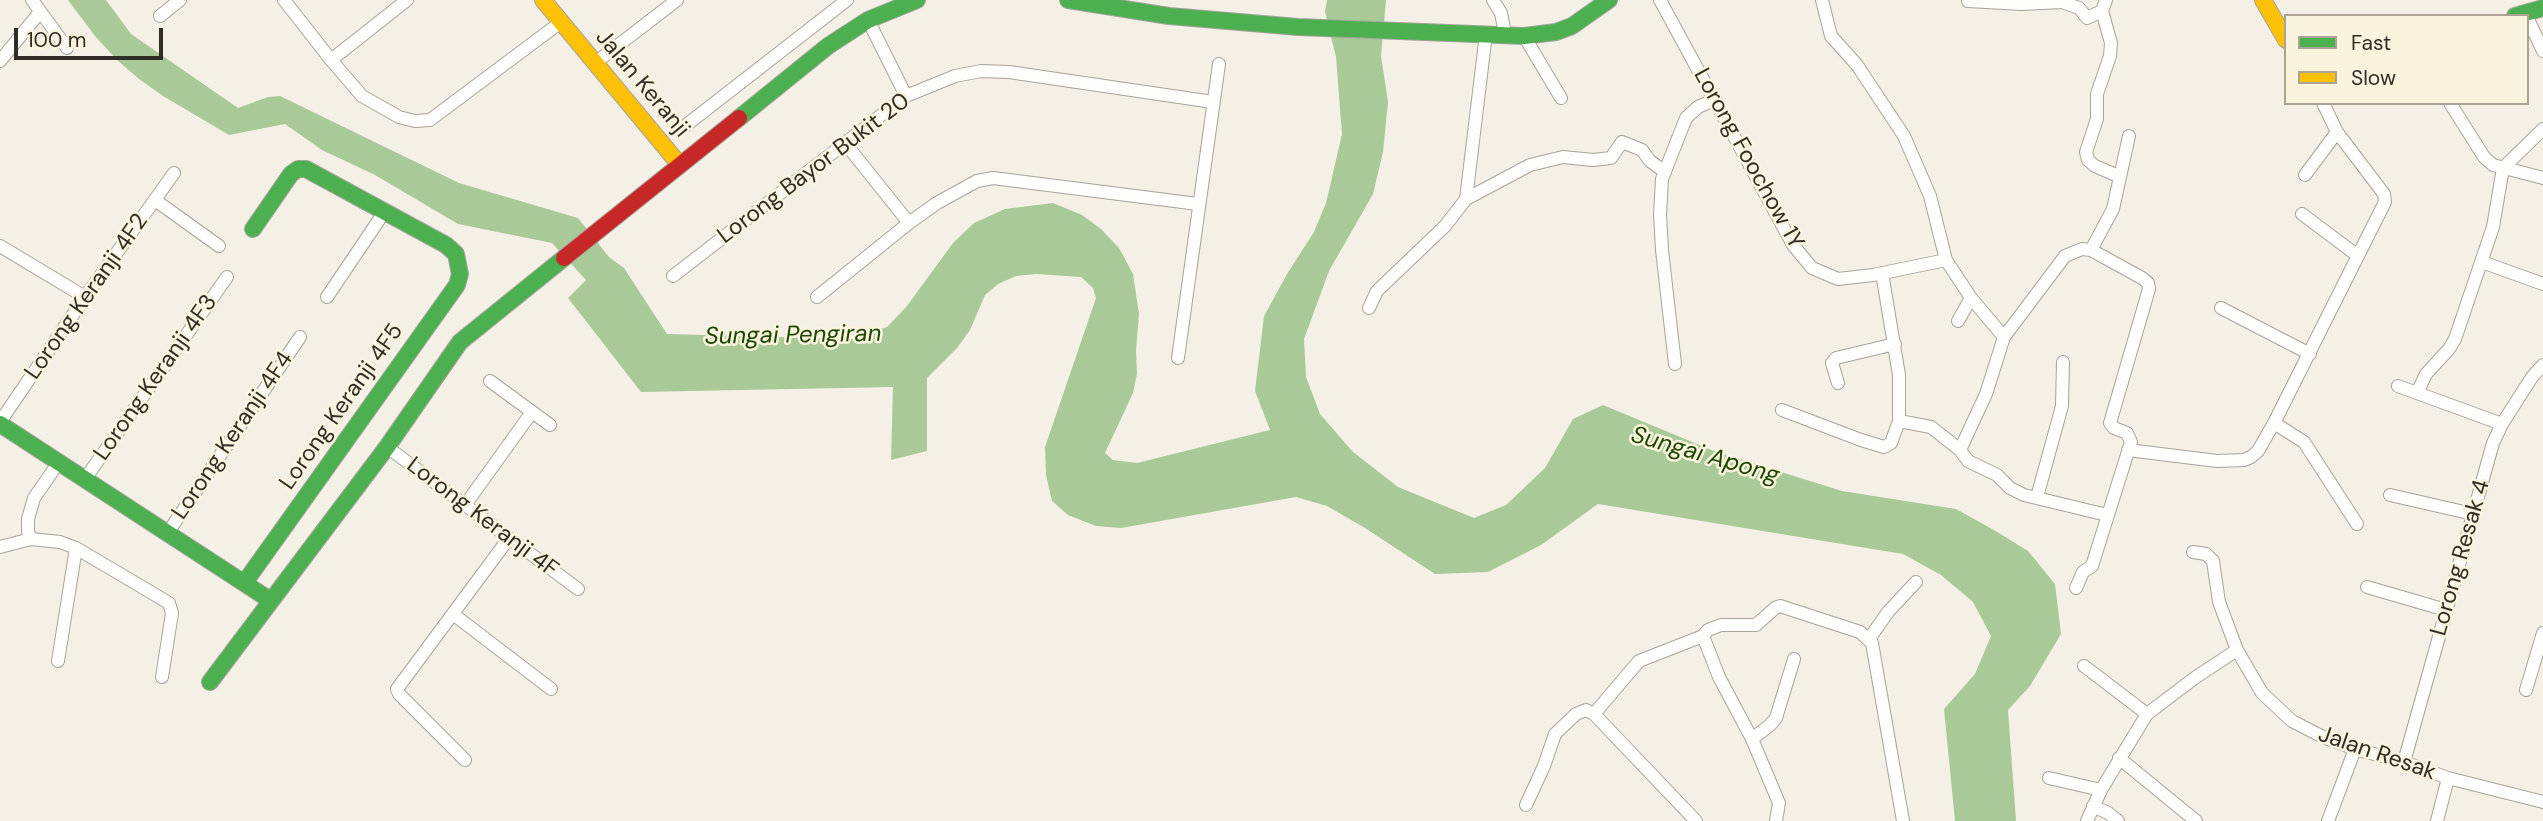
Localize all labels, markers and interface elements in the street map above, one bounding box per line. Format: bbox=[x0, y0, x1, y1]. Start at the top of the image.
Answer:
scale bar bbox=[18, 14, 166, 58]
legend bbox=[2284, 14, 2529, 105]
street label: Jalan Keranji bbox=[589, 25, 695, 143]
text: 100 m bbox=[27, 26, 87, 54]
text: Fast bbox=[2351, 29, 2391, 57]
street label: Lorong Foochow 1Y bbox=[1687, 64, 1809, 254]
text: Slow bbox=[2351, 64, 2396, 92]
street label: Lorong Bayor Bukit 20 bbox=[713, 88, 915, 250]
street label: Lorong Keranji 4F2 bbox=[20, 209, 154, 385]
street label: Lorong Keranji 4F3 bbox=[88, 290, 224, 466]
street label: Lorong Keranji 4F5 bbox=[274, 319, 410, 495]
water label: Sungai Pengiran bbox=[704, 320, 882, 352]
street label: Lorong Keranji 4F4 bbox=[167, 347, 299, 525]
water label: Sungai Apong bbox=[1628, 421, 1782, 491]
street label: Lorong Keranji 4F bbox=[401, 452, 563, 584]
street label: Lorong Resak 4 bbox=[2426, 477, 2496, 639]
street label: Jalan Resak bbox=[2315, 721, 2439, 787]

